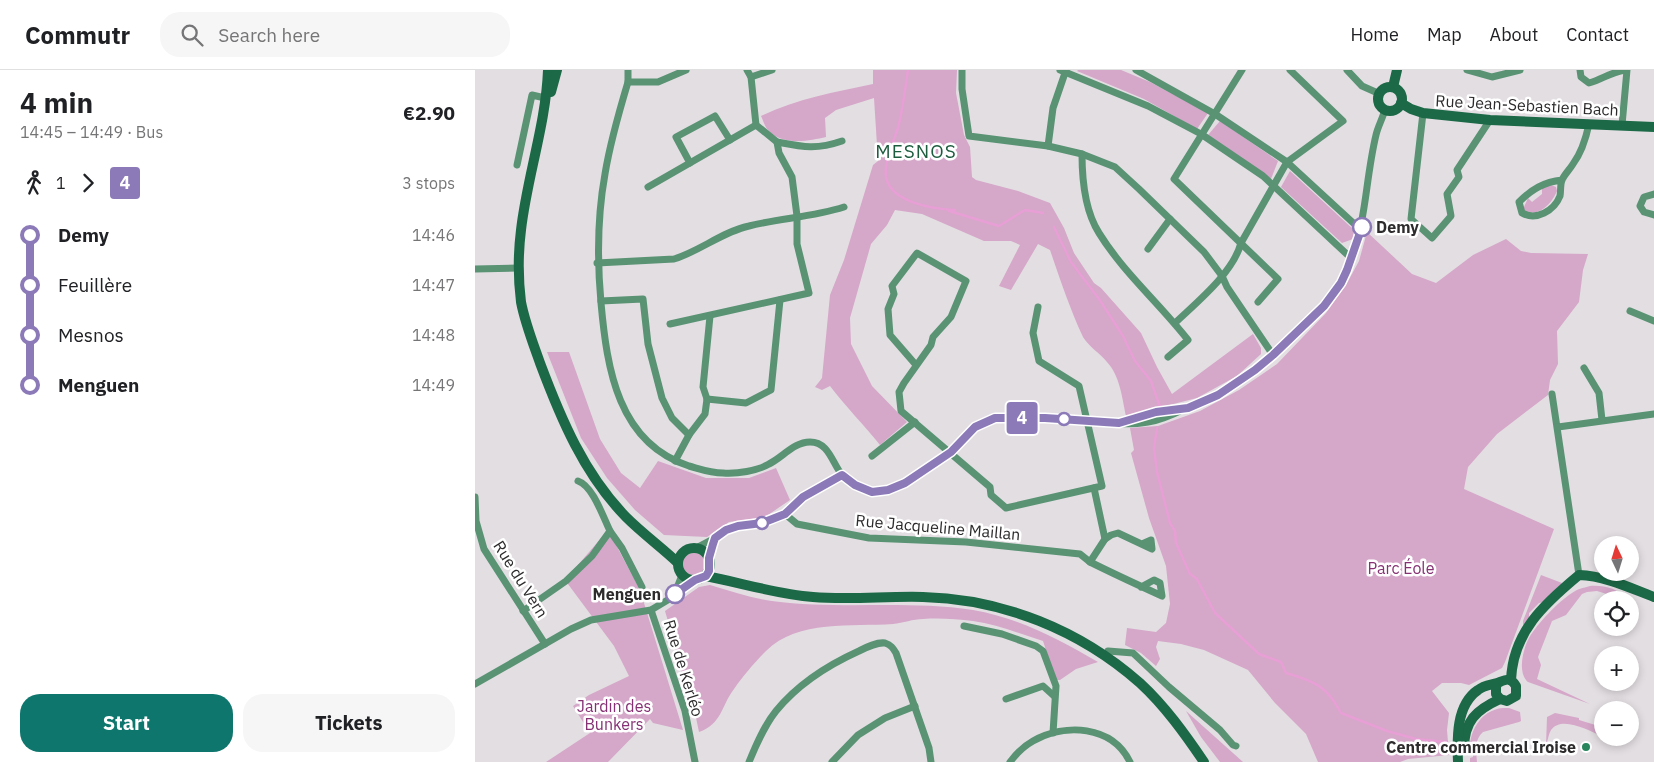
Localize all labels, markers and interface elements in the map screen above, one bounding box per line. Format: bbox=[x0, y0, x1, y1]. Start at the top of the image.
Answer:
search box bbox=[160, 12, 510, 57]
text: Commutr bbox=[25, 19, 130, 51]
icon: search bbox=[178, 21, 206, 49]
text: Search here bbox=[218, 23, 320, 47]
text: Home bbox=[1351, 23, 1399, 46]
text: Map bbox=[1427, 23, 1462, 46]
text: About bbox=[1490, 23, 1538, 46]
text: Contact bbox=[1566, 23, 1629, 46]
text: 4 min bbox=[20, 84, 93, 121]
street label: Rue Jean-Sebastien Bach bbox=[1435, 90, 1619, 120]
text: €2.90 bbox=[403, 101, 455, 125]
text: 14:45 – 14:49 · Bus bbox=[20, 122, 163, 142]
district label: MESNOS bbox=[875, 139, 957, 163]
icon: walk bbox=[20, 169, 48, 197]
icon: forward bbox=[74, 169, 102, 197]
text: 4 bbox=[120, 171, 130, 194]
text: 1 bbox=[56, 173, 66, 193]
text: 3 stops bbox=[402, 173, 455, 193]
marker: Demy bbox=[1352, 217, 1372, 237]
place label: Demy bbox=[1376, 217, 1419, 237]
text: Demy bbox=[58, 223, 109, 247]
text: 14:46 bbox=[412, 225, 455, 245]
text: Feuillère bbox=[58, 273, 132, 297]
text: 14:47 bbox=[412, 275, 455, 295]
text: Mesnos bbox=[58, 323, 124, 347]
text: 14:48 bbox=[412, 325, 455, 345]
text: Menguen bbox=[58, 373, 139, 397]
text: 14:49 bbox=[412, 375, 455, 395]
line badge: 4 bbox=[1006, 402, 1038, 434]
text: 4 bbox=[1017, 406, 1027, 429]
unlabelled marker bbox=[1057, 412, 1071, 426]
street label: Rue Jacqueline Maillan bbox=[855, 510, 1021, 544]
unlabelled marker bbox=[755, 516, 769, 530]
north arrow bbox=[1594, 536, 1639, 581]
map controls bbox=[1594, 536, 1639, 746]
street label: Rue du Vern bbox=[489, 537, 553, 621]
park label: Parc Éole bbox=[1368, 557, 1435, 578]
place label: Menguen bbox=[593, 584, 661, 604]
marker: Menguen bbox=[665, 584, 685, 604]
button: locate bbox=[1594, 591, 1639, 636]
street label: Rue de Kerléo bbox=[660, 617, 708, 719]
button: + bbox=[1594, 646, 1639, 691]
button: Start bbox=[20, 694, 233, 752]
button: Tickets bbox=[243, 694, 455, 752]
park label: Jardin des Bunkers bbox=[577, 696, 651, 734]
button: − bbox=[1594, 701, 1639, 746]
place label: Centre commercial Iroise bbox=[1386, 737, 1576, 757]
marker: Centre commercial Iroise bbox=[1580, 741, 1592, 753]

